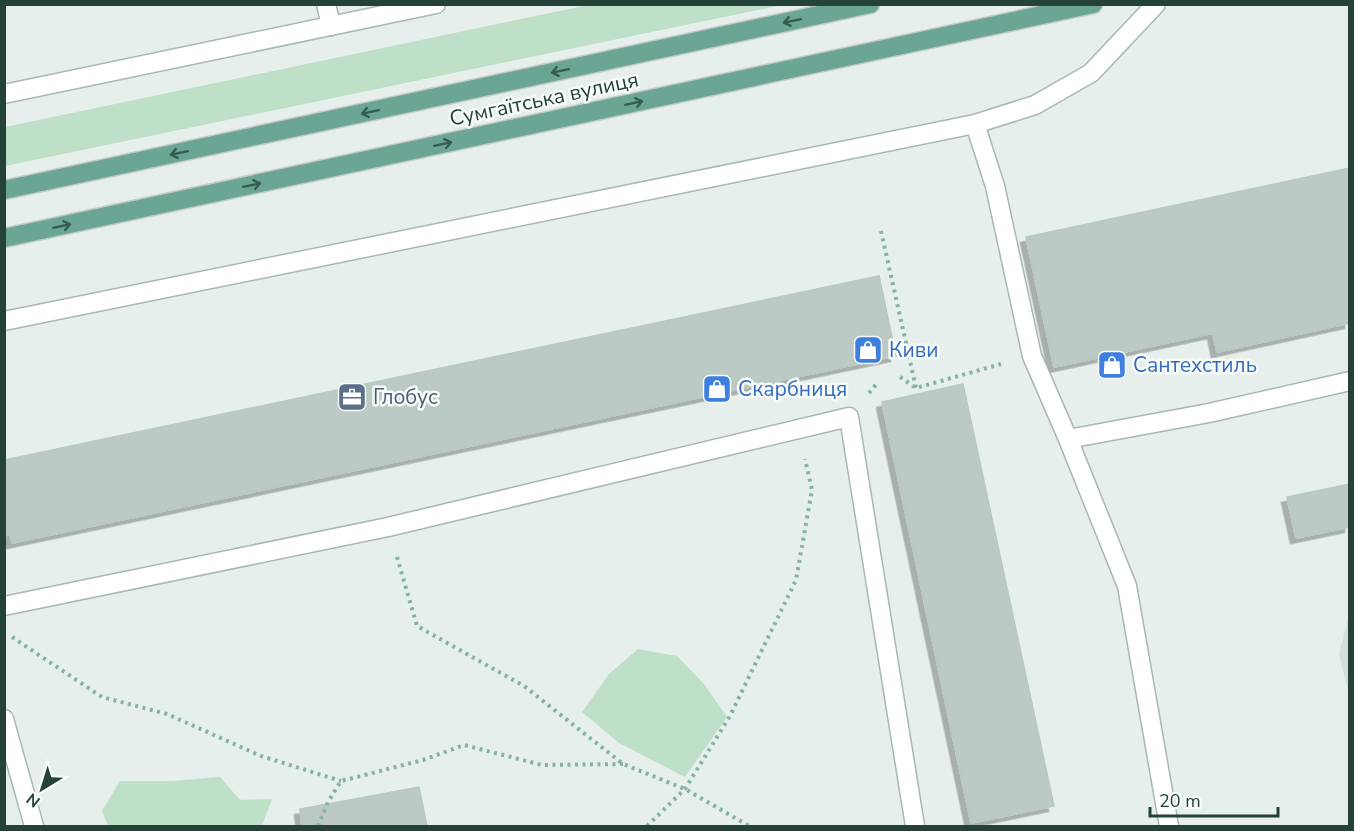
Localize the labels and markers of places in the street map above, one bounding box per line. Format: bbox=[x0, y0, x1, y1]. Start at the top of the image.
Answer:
shop icon: Киви bbox=[852, 334, 884, 366]
place label: Киви bbox=[889, 336, 938, 364]
shop icon: Сантехстиль bbox=[1096, 349, 1128, 381]
place label: Сантехстиль bbox=[1133, 351, 1257, 379]
shop icon: Скарбниця bbox=[701, 373, 733, 405]
place label: Скарбниця bbox=[738, 375, 847, 403]
office icon: Глобус bbox=[336, 381, 368, 413]
place label: Глобус bbox=[373, 383, 438, 411]

